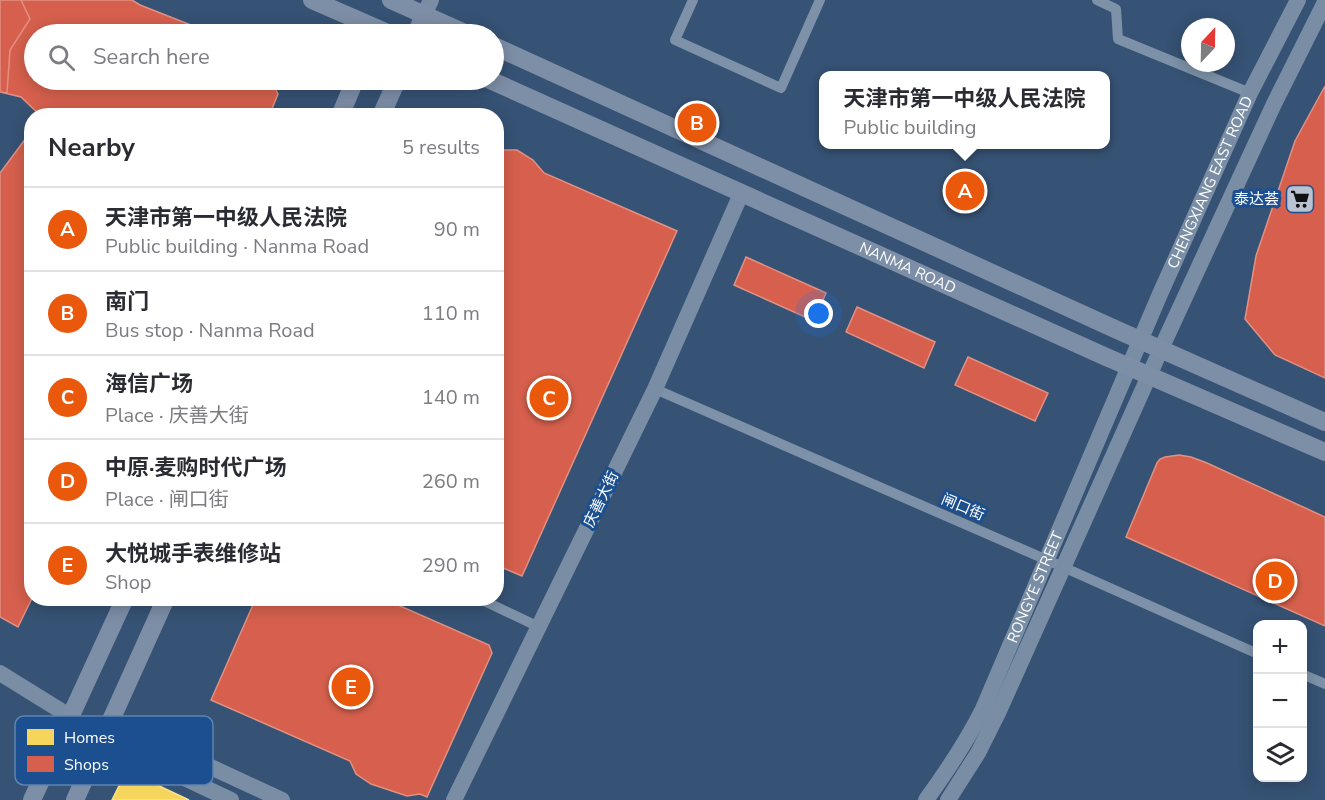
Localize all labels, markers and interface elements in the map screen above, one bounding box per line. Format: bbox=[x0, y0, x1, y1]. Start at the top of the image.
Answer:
north arrow bbox=[1181, 18, 1235, 72]
search box bbox=[24, 24, 504, 90]
icon: search bbox=[45, 41, 78, 74]
text: Search here bbox=[93, 42, 210, 72]
popup bbox=[819, 71, 1110, 149]
text: 天津市第一中级人民法院 bbox=[843, 84, 1086, 114]
street label: CHENGXIANG EAST ROAD bbox=[1163, 93, 1257, 272]
pin: B bbox=[678, 100, 716, 146]
text: Public building bbox=[843, 114, 977, 141]
text: Nearby bbox=[48, 130, 135, 165]
text: 5 results bbox=[402, 134, 480, 161]
pin: A bbox=[946, 168, 984, 213]
supermarket icon: 泰达荟 bbox=[1284, 183, 1316, 215]
place label: 泰达荟 bbox=[1234, 189, 1279, 209]
text: 天津市第一中级人民法院 bbox=[105, 203, 347, 233]
text: A bbox=[60, 216, 75, 243]
text: 90 m bbox=[434, 216, 480, 243]
text: Public building · Nanma Road bbox=[105, 233, 369, 260]
street label: NANMA ROAD bbox=[856, 237, 959, 298]
text: 南门 bbox=[105, 287, 149, 317]
your location bbox=[804, 299, 833, 328]
text: B bbox=[61, 300, 74, 327]
text: 110 m bbox=[422, 300, 480, 327]
text: Bus stop · Nanma Road bbox=[105, 317, 315, 344]
text: 海信广场 bbox=[105, 369, 193, 399]
pin: C bbox=[530, 376, 568, 420]
text: C bbox=[61, 384, 74, 411]
text: 140 m bbox=[422, 384, 480, 411]
text: Place · 庆善大街 bbox=[105, 402, 249, 429]
text: 中原·麦购时代广场 bbox=[105, 453, 286, 483]
text: D bbox=[60, 468, 75, 495]
text: 260 m bbox=[422, 468, 480, 495]
street label: 庆善大街 bbox=[579, 468, 623, 530]
text: Place · 闸口街 bbox=[105, 486, 229, 513]
street label: 闸口街 bbox=[938, 489, 988, 525]
street label: RONGYE STREET bbox=[1002, 528, 1068, 646]
text: 大悦城手表维修站 bbox=[105, 539, 281, 569]
text: E bbox=[62, 552, 73, 579]
text: 290 m bbox=[422, 552, 480, 579]
pin: D bbox=[1256, 558, 1294, 604]
text: Shop bbox=[105, 569, 151, 596]
map controls bbox=[1253, 620, 1307, 782]
button: + bbox=[1253, 620, 1307, 674]
pin: E bbox=[332, 664, 370, 710]
button: − bbox=[1253, 674, 1307, 728]
legend bbox=[15, 716, 213, 785]
text: Homes bbox=[64, 727, 115, 749]
button: layers bbox=[1253, 728, 1307, 782]
text: Shops bbox=[64, 754, 109, 776]

